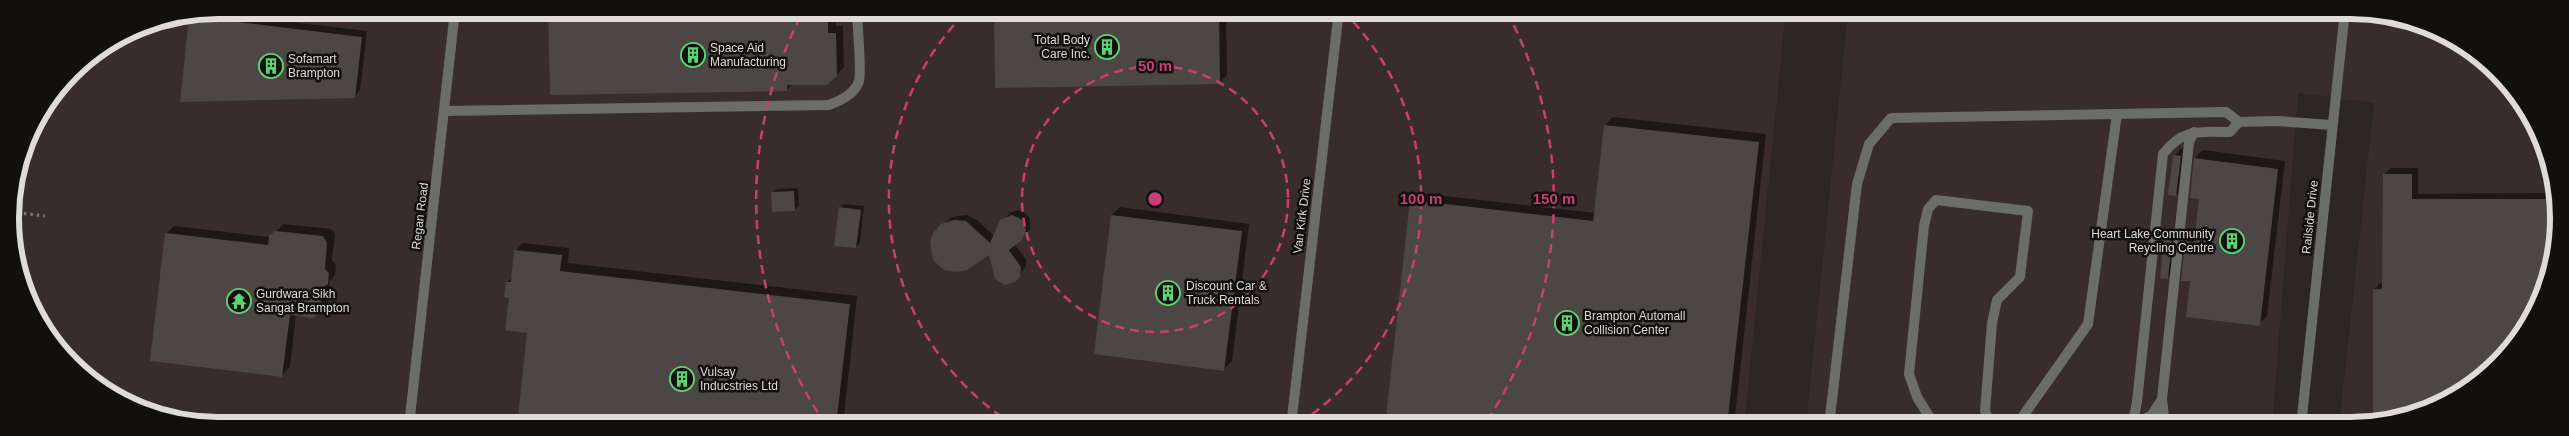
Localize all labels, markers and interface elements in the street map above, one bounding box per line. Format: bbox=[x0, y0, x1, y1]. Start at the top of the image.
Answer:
place label: Total Body Care Inc. bbox=[1034, 33, 1090, 61]
building icon: Total Body Care Inc. bbox=[1094, 34, 1120, 60]
place label: Space Aid Manufacturing bbox=[710, 41, 786, 69]
building icon: Space Aid Manufacturing bbox=[680, 42, 706, 68]
place label: Sofamart Brampton bbox=[288, 52, 340, 80]
building icon: Sofamart Brampton bbox=[258, 53, 284, 79]
text: 50 m bbox=[1138, 57, 1172, 74]
street label: Van Kirk Drive bbox=[1290, 177, 1314, 254]
street label: Railside Drive bbox=[2299, 179, 2321, 255]
street label: Regan Road bbox=[409, 182, 431, 250]
centre of rings bbox=[1146, 190, 1164, 208]
text: 100 m bbox=[1400, 190, 1442, 207]
text: 150 m bbox=[1533, 190, 1575, 207]
place label: Heart Lake Community Reycling Centre bbox=[2091, 227, 2214, 255]
building icon: Heart Lake Community Reycling Centre bbox=[2219, 228, 2245, 254]
place label: Discount Car & Truck Rentals bbox=[1186, 279, 1267, 307]
building icon: Discount Car & Truck Rentals bbox=[1155, 280, 1181, 306]
place label: Gurdwara Sikh Sangat Brampton bbox=[256, 287, 349, 315]
temple icon: Gurdwara Sikh Sangat Brampton bbox=[226, 288, 252, 314]
place label: Brampton Automall Collision Center bbox=[1584, 309, 1685, 337]
building icon: Brampton Automall Collision Center bbox=[1554, 310, 1580, 336]
place label: Vulsay Inducstries Ltd bbox=[700, 365, 778, 393]
building icon: Vulsay Inducstries Ltd bbox=[669, 366, 695, 392]

